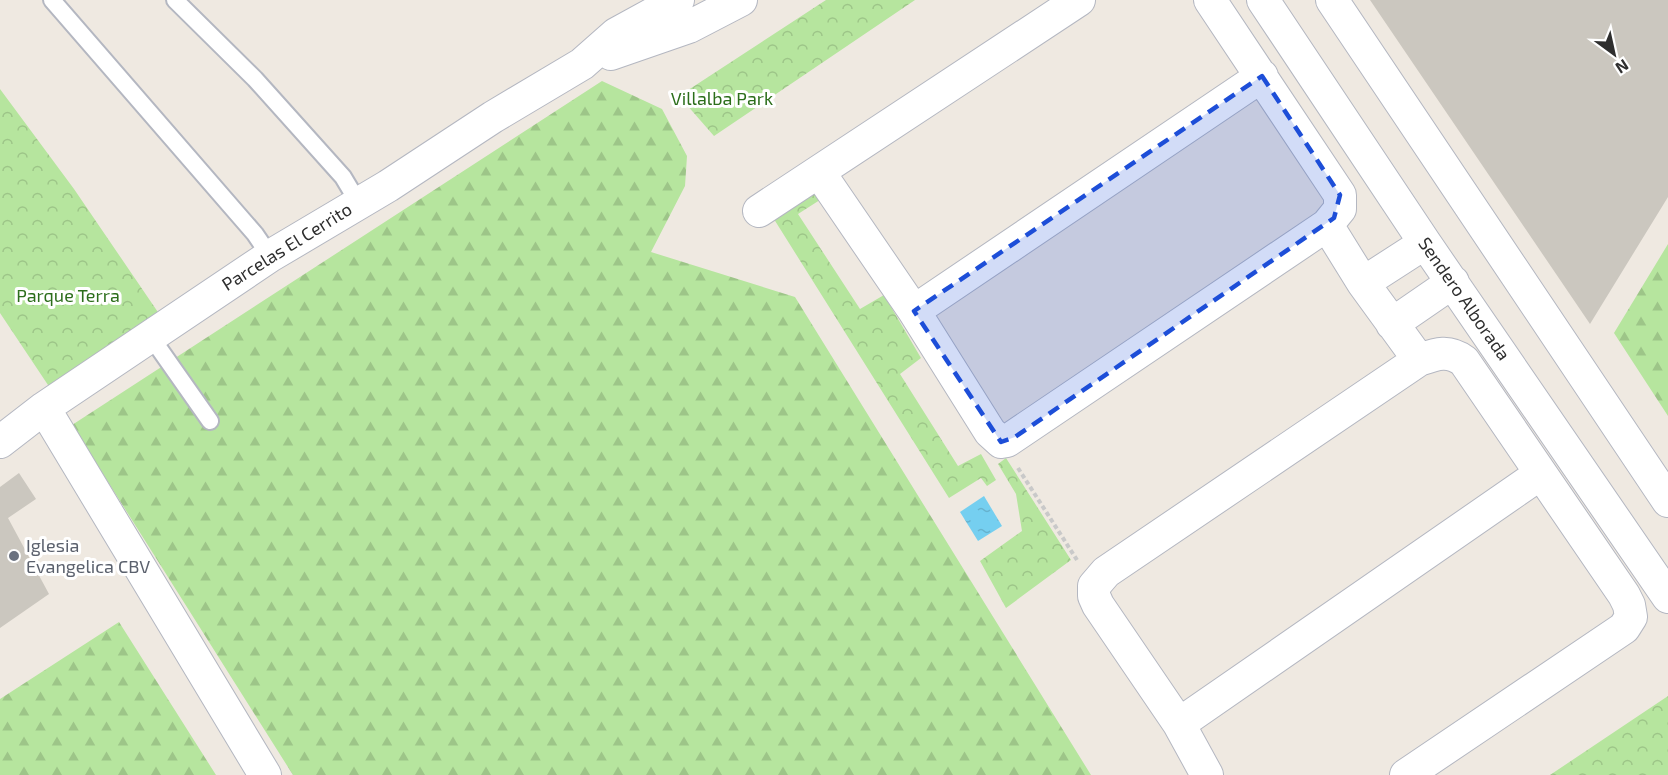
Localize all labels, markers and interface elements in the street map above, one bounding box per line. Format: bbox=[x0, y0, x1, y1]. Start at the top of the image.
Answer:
north arrow bbox=[1584, 24, 1644, 84]
text: N bbox=[1612, 56, 1632, 78]
park label: Villalba Park bbox=[671, 87, 773, 109]
street label: Parcelas El Cerrito bbox=[217, 197, 355, 295]
street label: Sendero Alborada bbox=[1414, 233, 1516, 364]
park label: Parque Terra bbox=[16, 284, 120, 306]
place label: Iglesia Evangelica CBV bbox=[26, 534, 150, 577]
marker: Iglesia Evangelica CBV bbox=[7, 549, 21, 563]

